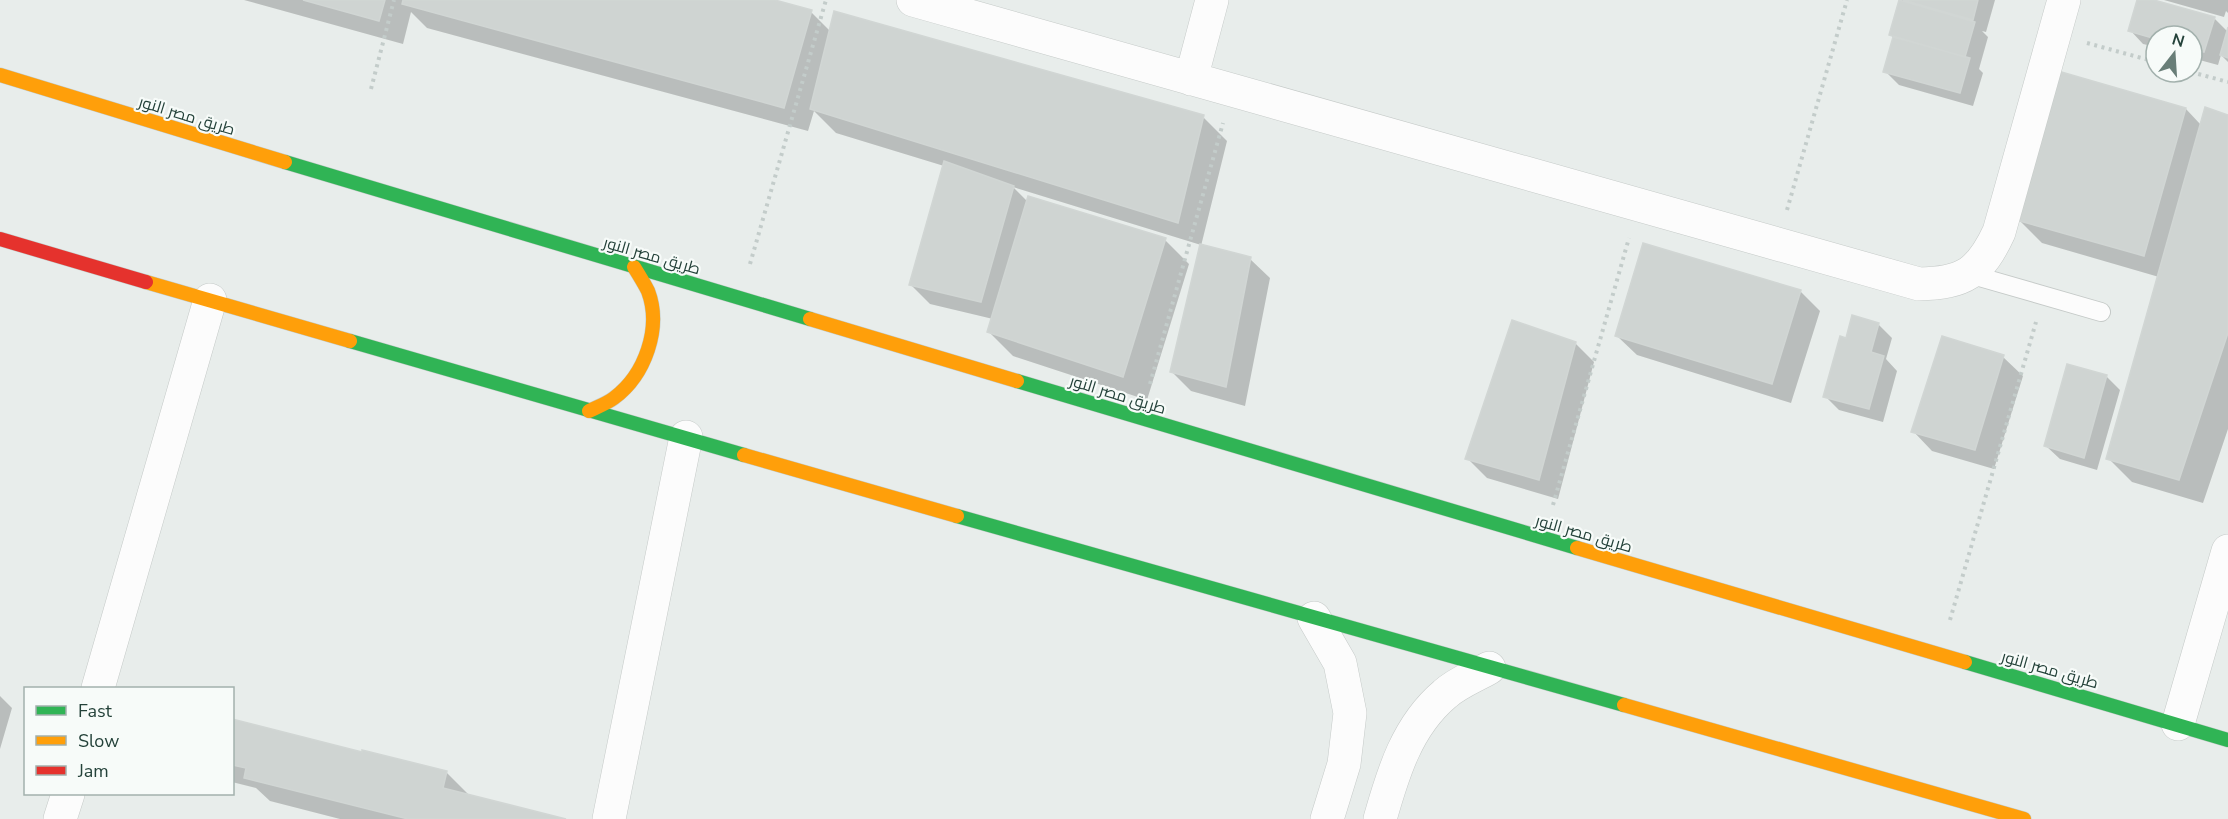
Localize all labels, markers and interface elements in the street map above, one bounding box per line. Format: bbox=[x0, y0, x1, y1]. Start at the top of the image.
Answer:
north arrow bbox=[2144, 24, 2204, 84]
text: N bbox=[2169, 28, 2187, 53]
street label: طريق مصر النور bbox=[135, 91, 238, 141]
street label: طريق مصر النور bbox=[600, 231, 703, 280]
street label: طريق مصر النور bbox=[1066, 370, 1169, 420]
street label: طريق مصر النور bbox=[1532, 509, 1635, 558]
street label: طريق مصر النور bbox=[1998, 645, 2101, 694]
legend bbox=[24, 687, 234, 795]
text: Fast bbox=[78, 699, 113, 723]
text: Slow bbox=[78, 729, 119, 753]
text: Jam bbox=[77, 759, 109, 783]

